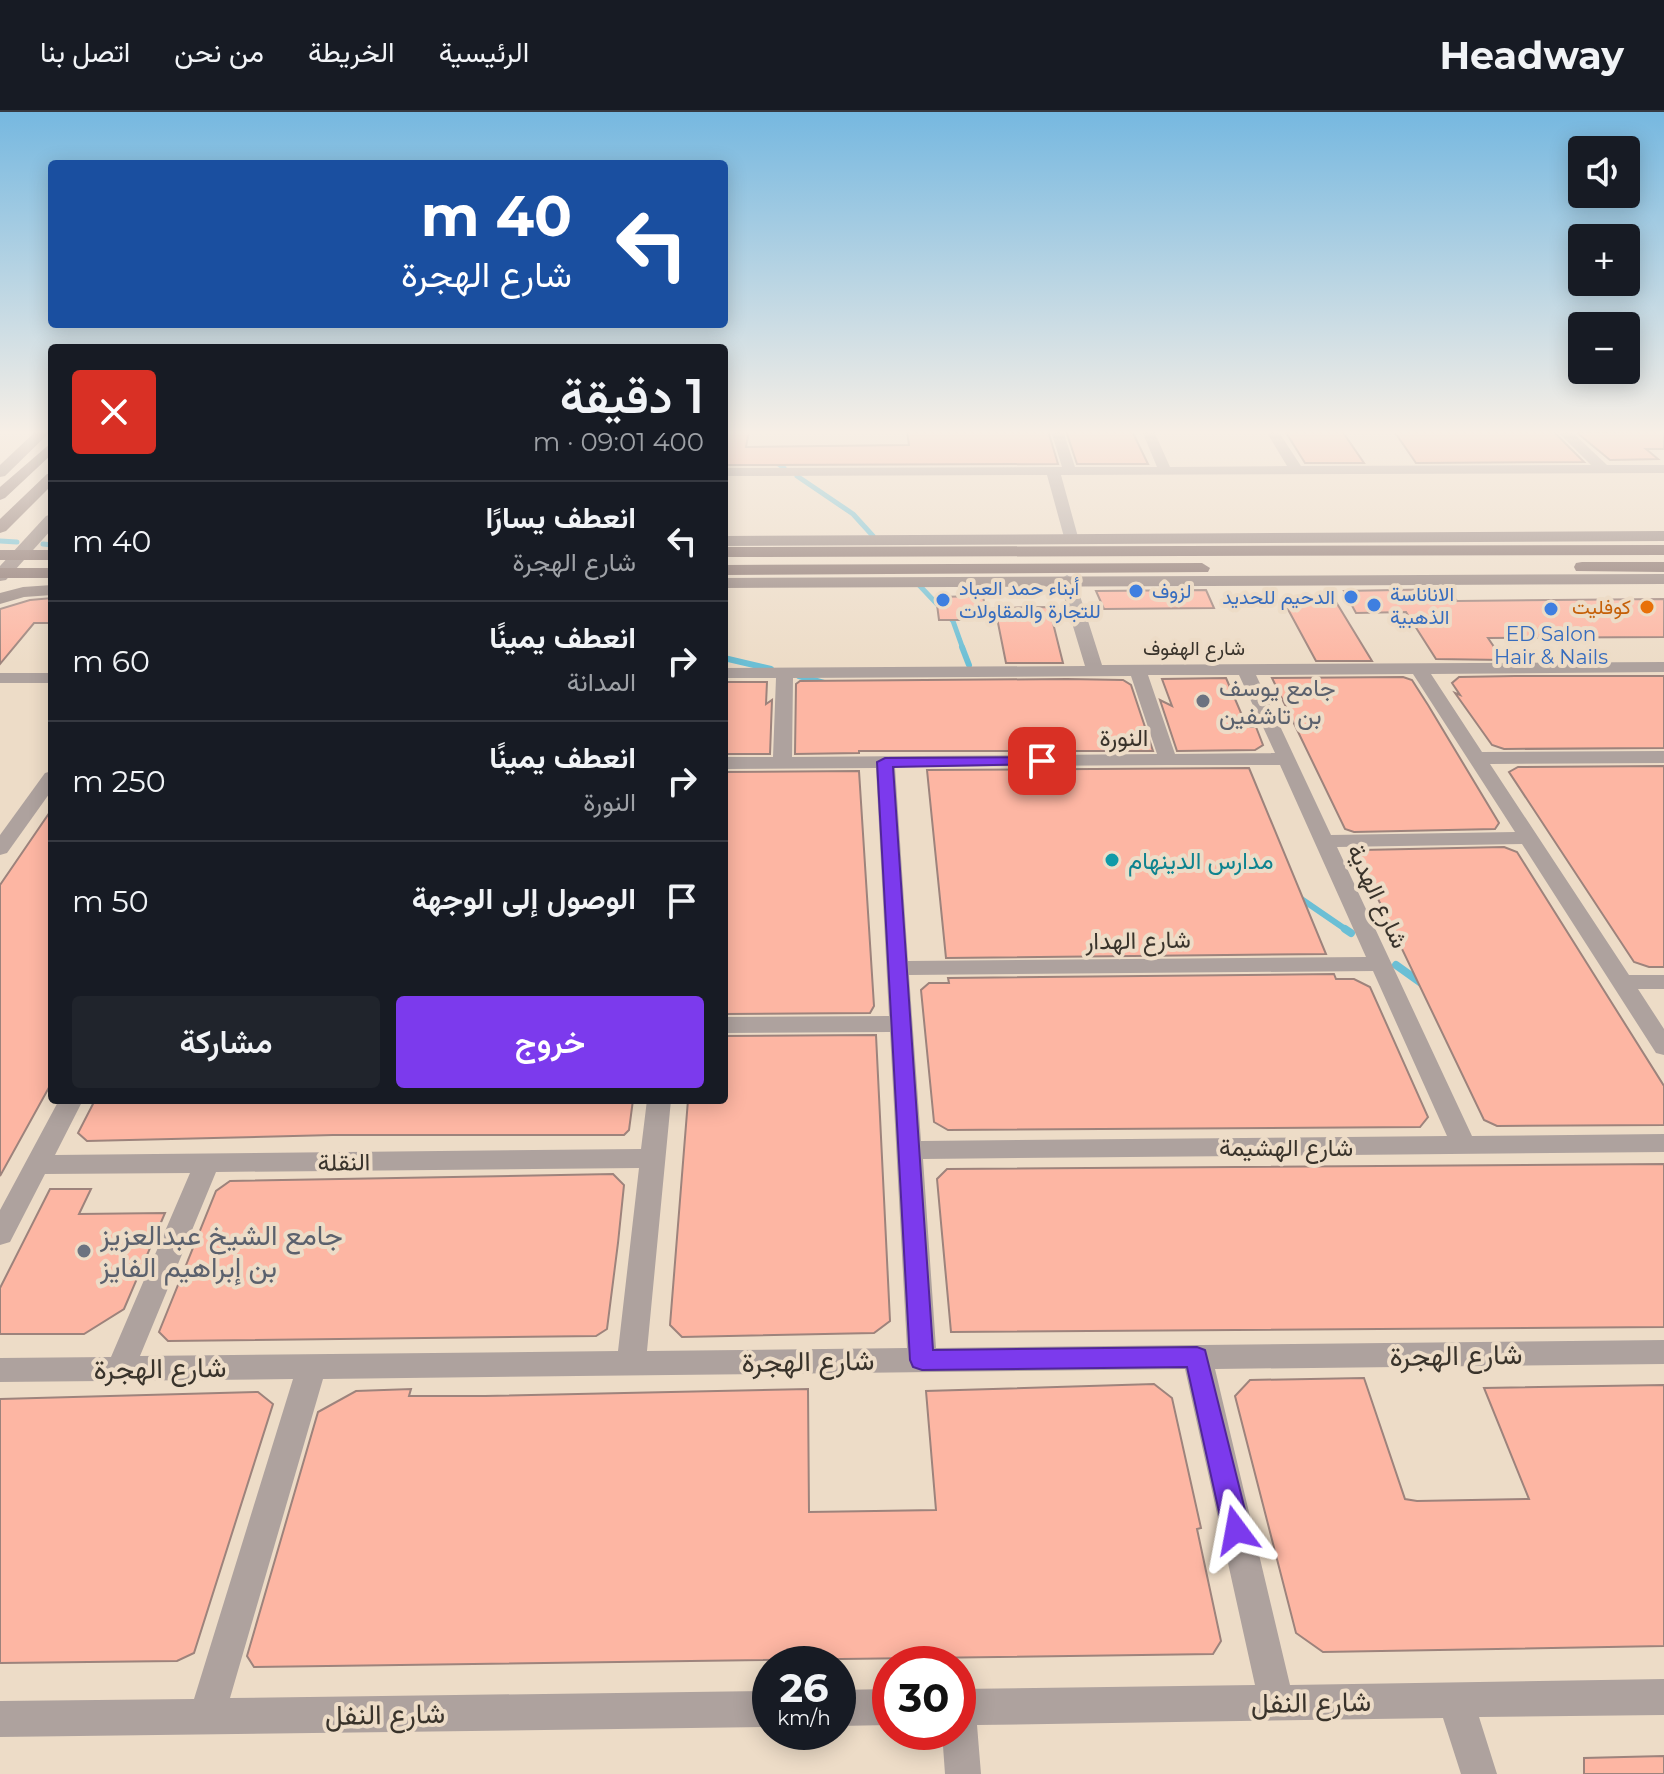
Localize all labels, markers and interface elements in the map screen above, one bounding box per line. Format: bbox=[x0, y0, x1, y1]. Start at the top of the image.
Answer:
text: Headway bbox=[1439, 32, 1624, 79]
text: اتصل بنا bbox=[40, 35, 130, 69]
text: من نحن bbox=[174, 35, 264, 69]
text: الخريطة bbox=[308, 35, 395, 69]
text: الرئيسية bbox=[439, 35, 529, 69]
map controls bbox=[1568, 136, 1640, 384]
button: sound bbox=[1568, 136, 1640, 208]
text: 40 m bbox=[421, 182, 572, 250]
icon: left bbox=[600, 192, 704, 296]
button: + bbox=[1568, 224, 1640, 296]
text: شارع الهجرة bbox=[401, 252, 572, 296]
button: − bbox=[1568, 312, 1640, 384]
text: 1 دقيقة bbox=[560, 367, 704, 425]
button: close bbox=[72, 370, 156, 454]
text: 400 m · 09:01 bbox=[533, 426, 704, 458]
text: انعطف يسارًا bbox=[486, 499, 636, 536]
icon: left bbox=[660, 519, 704, 563]
text: 40 m bbox=[72, 523, 151, 560]
text: شارع الهجرة bbox=[513, 546, 636, 578]
place label: أبناء حمد العباد للتجارة والمقاولات bbox=[959, 576, 1101, 624]
place label: لزوف bbox=[1152, 579, 1191, 604]
marker: لزوف bbox=[1127, 582, 1145, 600]
place label: الاناناسة الذهبية bbox=[1390, 582, 1454, 629]
place label: الدحيم للحديد bbox=[1222, 585, 1335, 610]
marker: الدحيم للحديد bbox=[1342, 588, 1360, 606]
marker: أبناء حمد العباد للتجارة والمقاولات bbox=[934, 591, 952, 609]
place label: كوفليت bbox=[1572, 595, 1631, 620]
marker: الاناناسة الذهبية bbox=[1365, 596, 1383, 614]
marker: كوفليت bbox=[1638, 598, 1656, 616]
marker: ED Salon Hair & Nails bbox=[1542, 600, 1560, 618]
text: انعطف يمينًا bbox=[489, 619, 636, 656]
place label: ED Salon Hair & Nails bbox=[1494, 622, 1608, 669]
street label: شارع الهفوف bbox=[1143, 636, 1245, 662]
icon: right bbox=[660, 639, 704, 683]
text: 60 m bbox=[72, 643, 150, 680]
text: المدانة bbox=[567, 666, 636, 698]
place label: جامع يوسف بن تاشفين bbox=[1219, 673, 1336, 730]
marker: جامع يوسف بن تاشفين bbox=[1194, 692, 1212, 710]
street label: النورة bbox=[1100, 723, 1148, 753]
pin bbox=[1008, 727, 1076, 795]
text: انعطف يمينًا bbox=[489, 739, 636, 776]
icon: arrive bbox=[1020, 739, 1064, 783]
icon: right bbox=[660, 759, 704, 803]
text: 250 m bbox=[72, 763, 166, 800]
text: النورة bbox=[583, 786, 636, 818]
street label: شارع الهدية bbox=[1339, 839, 1415, 954]
place label: مدارس الدينهام bbox=[1128, 846, 1273, 877]
marker: مدارس الدينهام bbox=[1103, 851, 1121, 869]
icon: arrive bbox=[660, 879, 704, 923]
text: الوصول إلى الوجهة bbox=[412, 880, 636, 917]
text: 50 m bbox=[72, 883, 149, 920]
street label: شارع الهدار bbox=[1084, 925, 1191, 957]
button: مشاركة bbox=[72, 996, 380, 1088]
button: خروج bbox=[396, 996, 704, 1088]
street label: شارع الهشيمة bbox=[1219, 1133, 1353, 1164]
street label: النقلة bbox=[317, 1147, 371, 1177]
place label: جامع الشيخ عبدالعزيز بن إبراهيم الفايز bbox=[99, 1218, 343, 1286]
marker: جامع الشيخ عبدالعزيز بن إبراهيم الفايز bbox=[75, 1242, 93, 1260]
street label: شارع الهجرة bbox=[1389, 1337, 1523, 1375]
street label: شارع الهجرة bbox=[741, 1343, 875, 1381]
street label: شارع الهجرة bbox=[93, 1350, 227, 1388]
position arrow bbox=[1194, 1488, 1278, 1572]
speed limit sign: 30 bbox=[872, 1646, 976, 1750]
text: 26 bbox=[779, 1663, 829, 1712]
street label: شارع النفل bbox=[1251, 1684, 1371, 1722]
street label: شارع النفل bbox=[325, 1696, 445, 1734]
text: km/h bbox=[777, 1706, 831, 1730]

